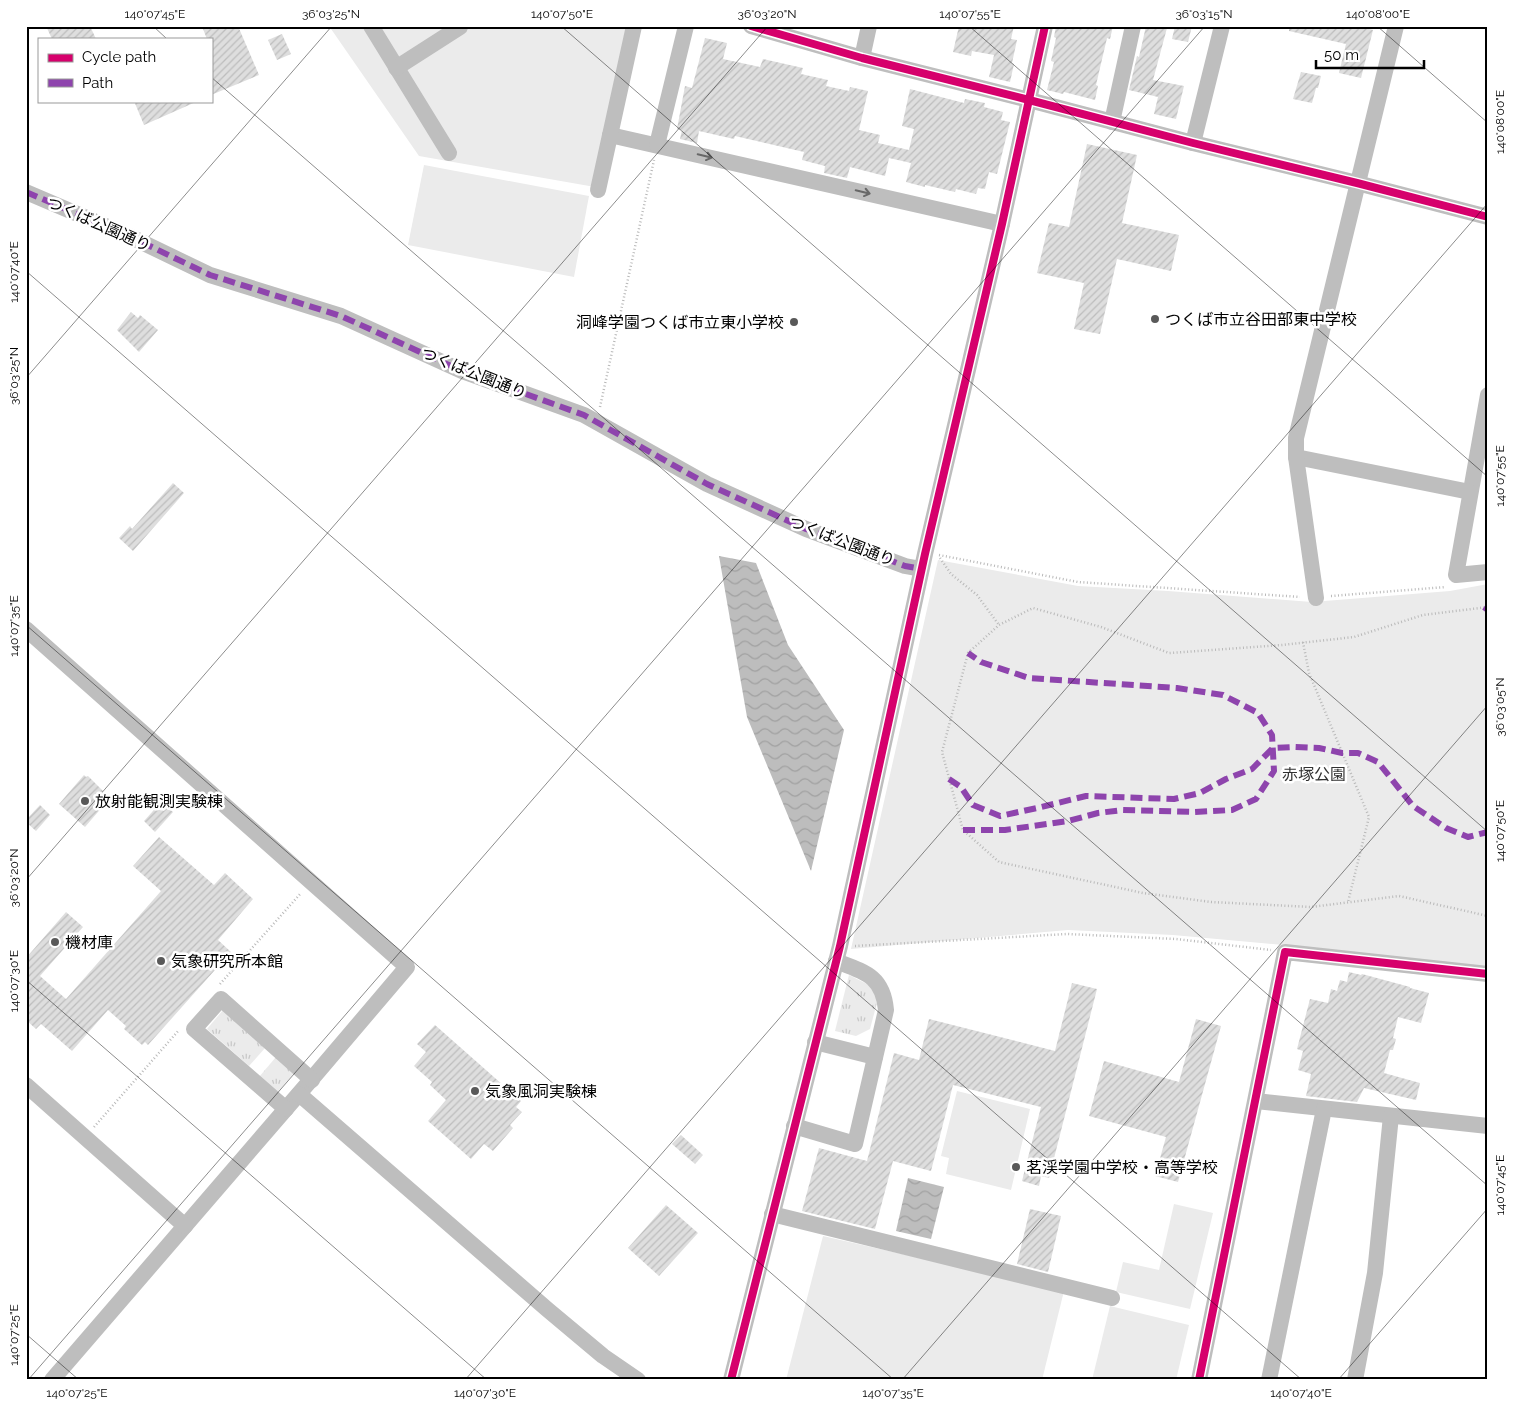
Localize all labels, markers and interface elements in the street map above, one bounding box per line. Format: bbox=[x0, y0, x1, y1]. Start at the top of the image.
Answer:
text: 140°07'45"E bbox=[125, 7, 185, 21]
text: 36°03'25"N bbox=[302, 7, 360, 21]
text: 140°07'50"E bbox=[531, 7, 593, 21]
text: 36°03'20"N bbox=[738, 7, 796, 21]
text: 140°07'55"E bbox=[939, 7, 1001, 21]
text: 36°03'15"N bbox=[1175, 7, 1233, 21]
text: 140°08'00"E bbox=[1346, 7, 1410, 21]
legend bbox=[38, 38, 212, 102]
scale bar bbox=[1316, 38, 1424, 70]
text: 50 m bbox=[1324, 46, 1359, 64]
text: Cycle path bbox=[82, 48, 156, 66]
text: Path bbox=[82, 74, 113, 92]
text: 140°08'00"E bbox=[1493, 90, 1507, 154]
one-way arrow bbox=[696, 152, 712, 161]
one-way arrow bbox=[855, 188, 871, 197]
street label: つくば公園通り bbox=[44, 193, 154, 255]
text: 140°07'40"E bbox=[7, 241, 21, 303]
place label: つくば市立谷田部東中学校 bbox=[1165, 310, 1357, 329]
place label: 洞峰学園つくば市立東小学校 bbox=[576, 313, 784, 332]
marker: つくば市立谷田部東中学校 bbox=[1149, 313, 1161, 325]
marker: 洞峰学園つくば市立東小学校 bbox=[788, 316, 800, 328]
street label: つくば公園通り bbox=[419, 343, 529, 403]
text: 36°03'25"N bbox=[7, 347, 21, 405]
text: 140°07'55"E bbox=[1493, 445, 1507, 507]
street label: つくば公園通り bbox=[786, 512, 898, 570]
text: 140°07'35"E bbox=[7, 595, 21, 657]
text: 36°03'05"N bbox=[1493, 677, 1507, 737]
park label: 赤塚公園 bbox=[1282, 765, 1346, 784]
place label: 放射能観測実験棟 bbox=[95, 792, 223, 811]
marker: 放射能観測実験棟 bbox=[79, 795, 91, 807]
text: 140°07'50"E bbox=[1493, 800, 1507, 862]
text: 36°03'20"N bbox=[7, 849, 21, 907]
place label: 機材庫 bbox=[65, 933, 113, 952]
marker: 機材庫 bbox=[49, 936, 61, 948]
text: 140°07'30"E bbox=[7, 950, 21, 1012]
place label: 気象研究所本館 bbox=[171, 952, 283, 971]
marker: 気象研究所本館 bbox=[155, 955, 167, 967]
place label: 気象風洞実験棟 bbox=[485, 1082, 597, 1101]
marker: 気象風洞実験棟 bbox=[469, 1085, 481, 1097]
text: 140°07'45"E bbox=[1493, 1155, 1507, 1215]
place label: 茗渓学園中学校・高等学校 bbox=[1026, 1158, 1218, 1177]
marker: 茗渓学園中学校・高等学校 bbox=[1010, 1161, 1022, 1173]
text: 140°07'25"E bbox=[7, 1304, 21, 1366]
text: 140°07'25"E bbox=[46, 1386, 108, 1400]
text: 140°07'30"E bbox=[454, 1386, 516, 1400]
text: 140°07'35"E bbox=[862, 1386, 924, 1400]
text: 140°07'40"E bbox=[1270, 1386, 1332, 1400]

